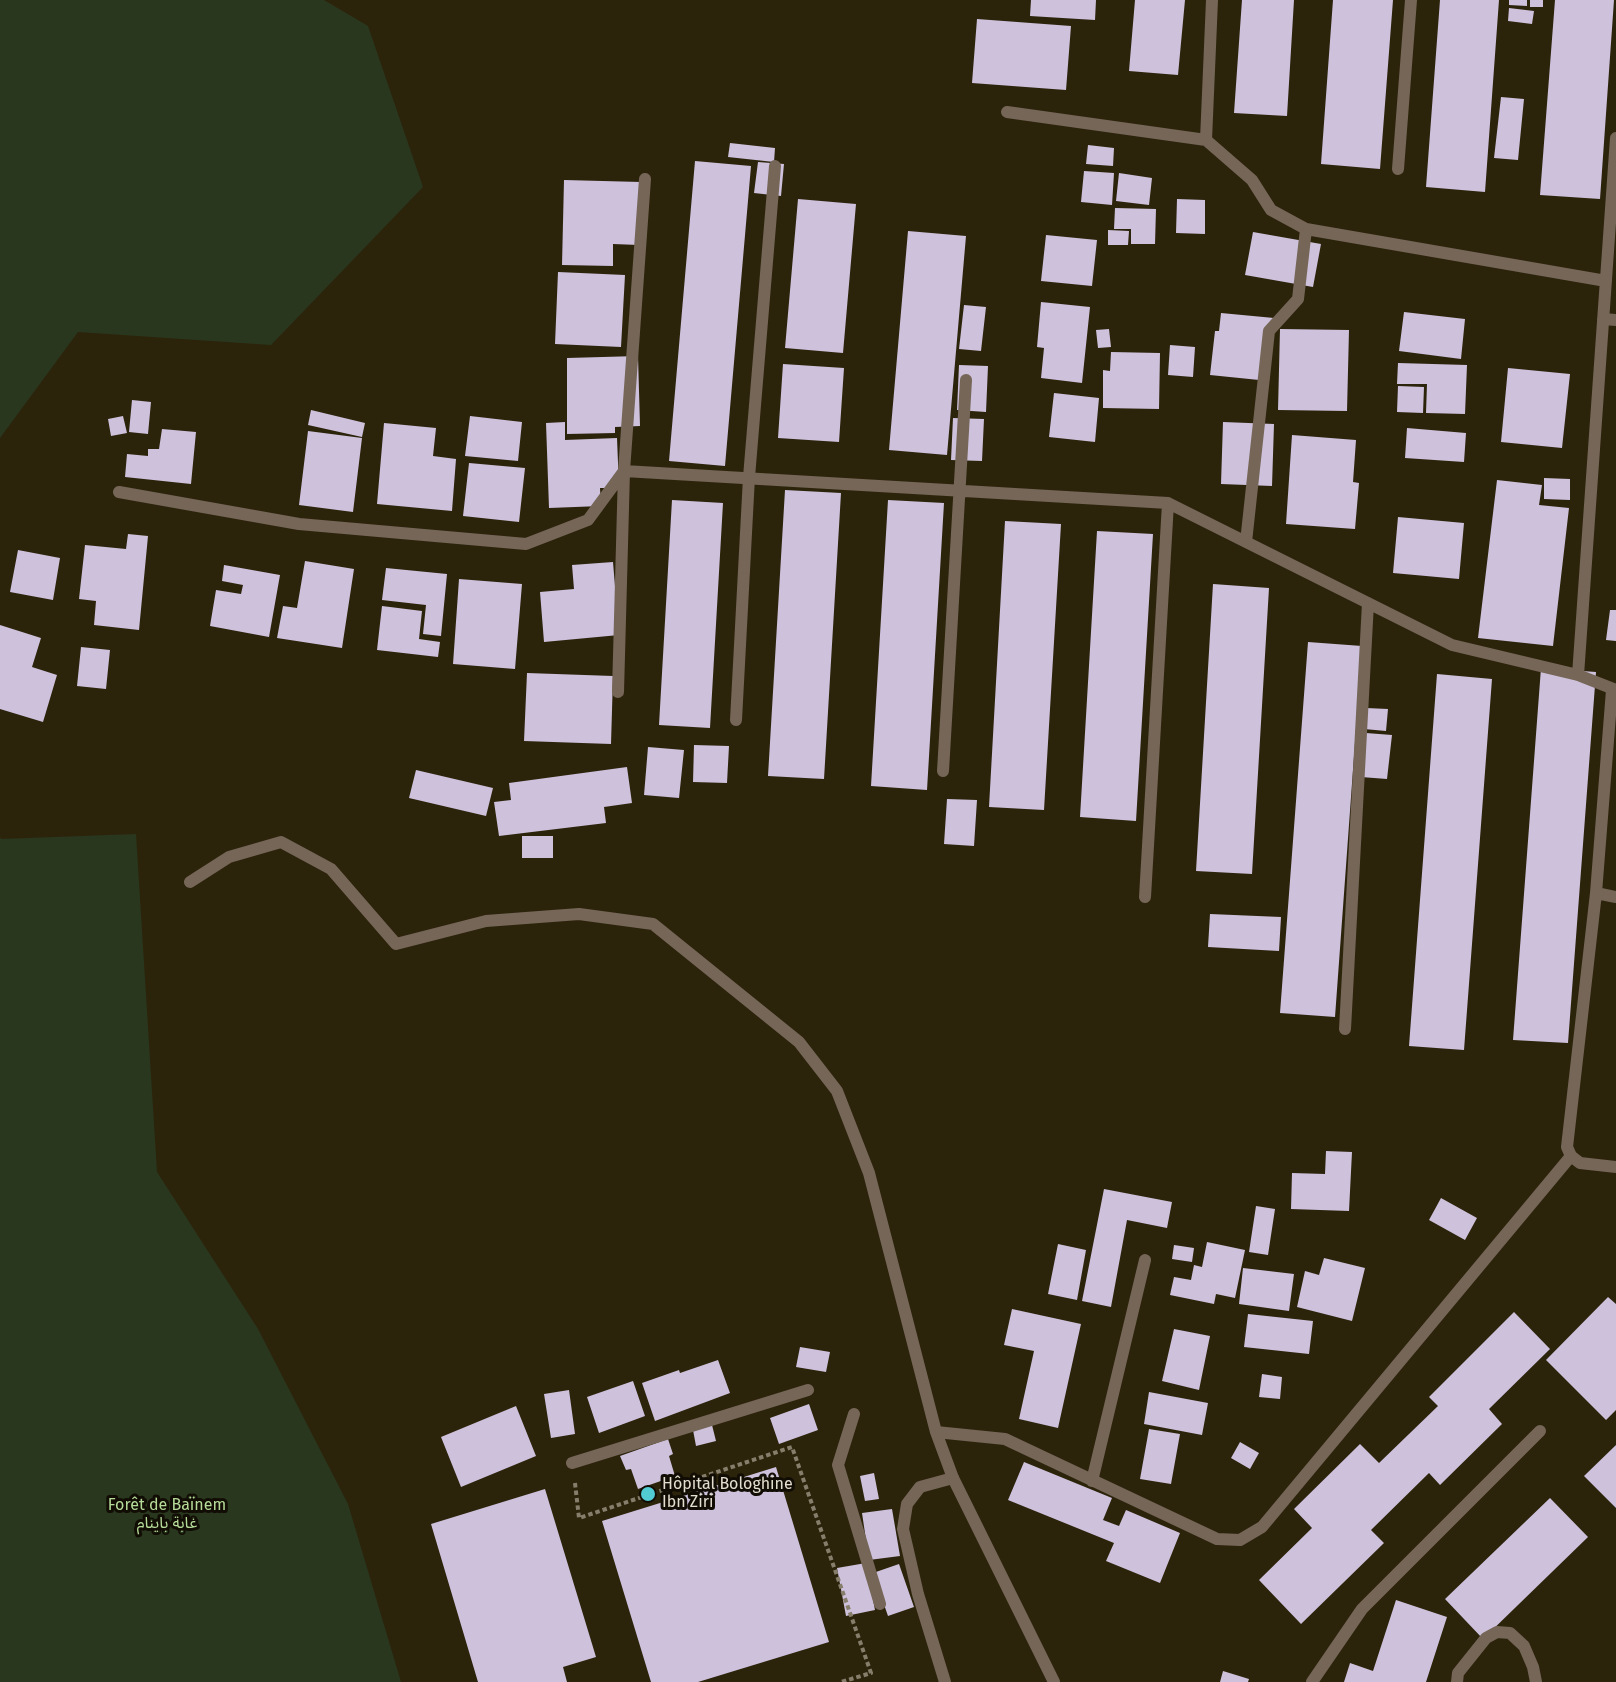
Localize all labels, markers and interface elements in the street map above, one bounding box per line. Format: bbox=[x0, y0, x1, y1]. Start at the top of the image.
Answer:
place label: Hôpital Bologhine Ibn Ziri bbox=[662, 1475, 793, 1513]
marker: Hôpital Bologhine Ibn Ziri bbox=[639, 1485, 657, 1503]
park label: Forêt de Baïnem غابة باينام bbox=[108, 1496, 226, 1534]

